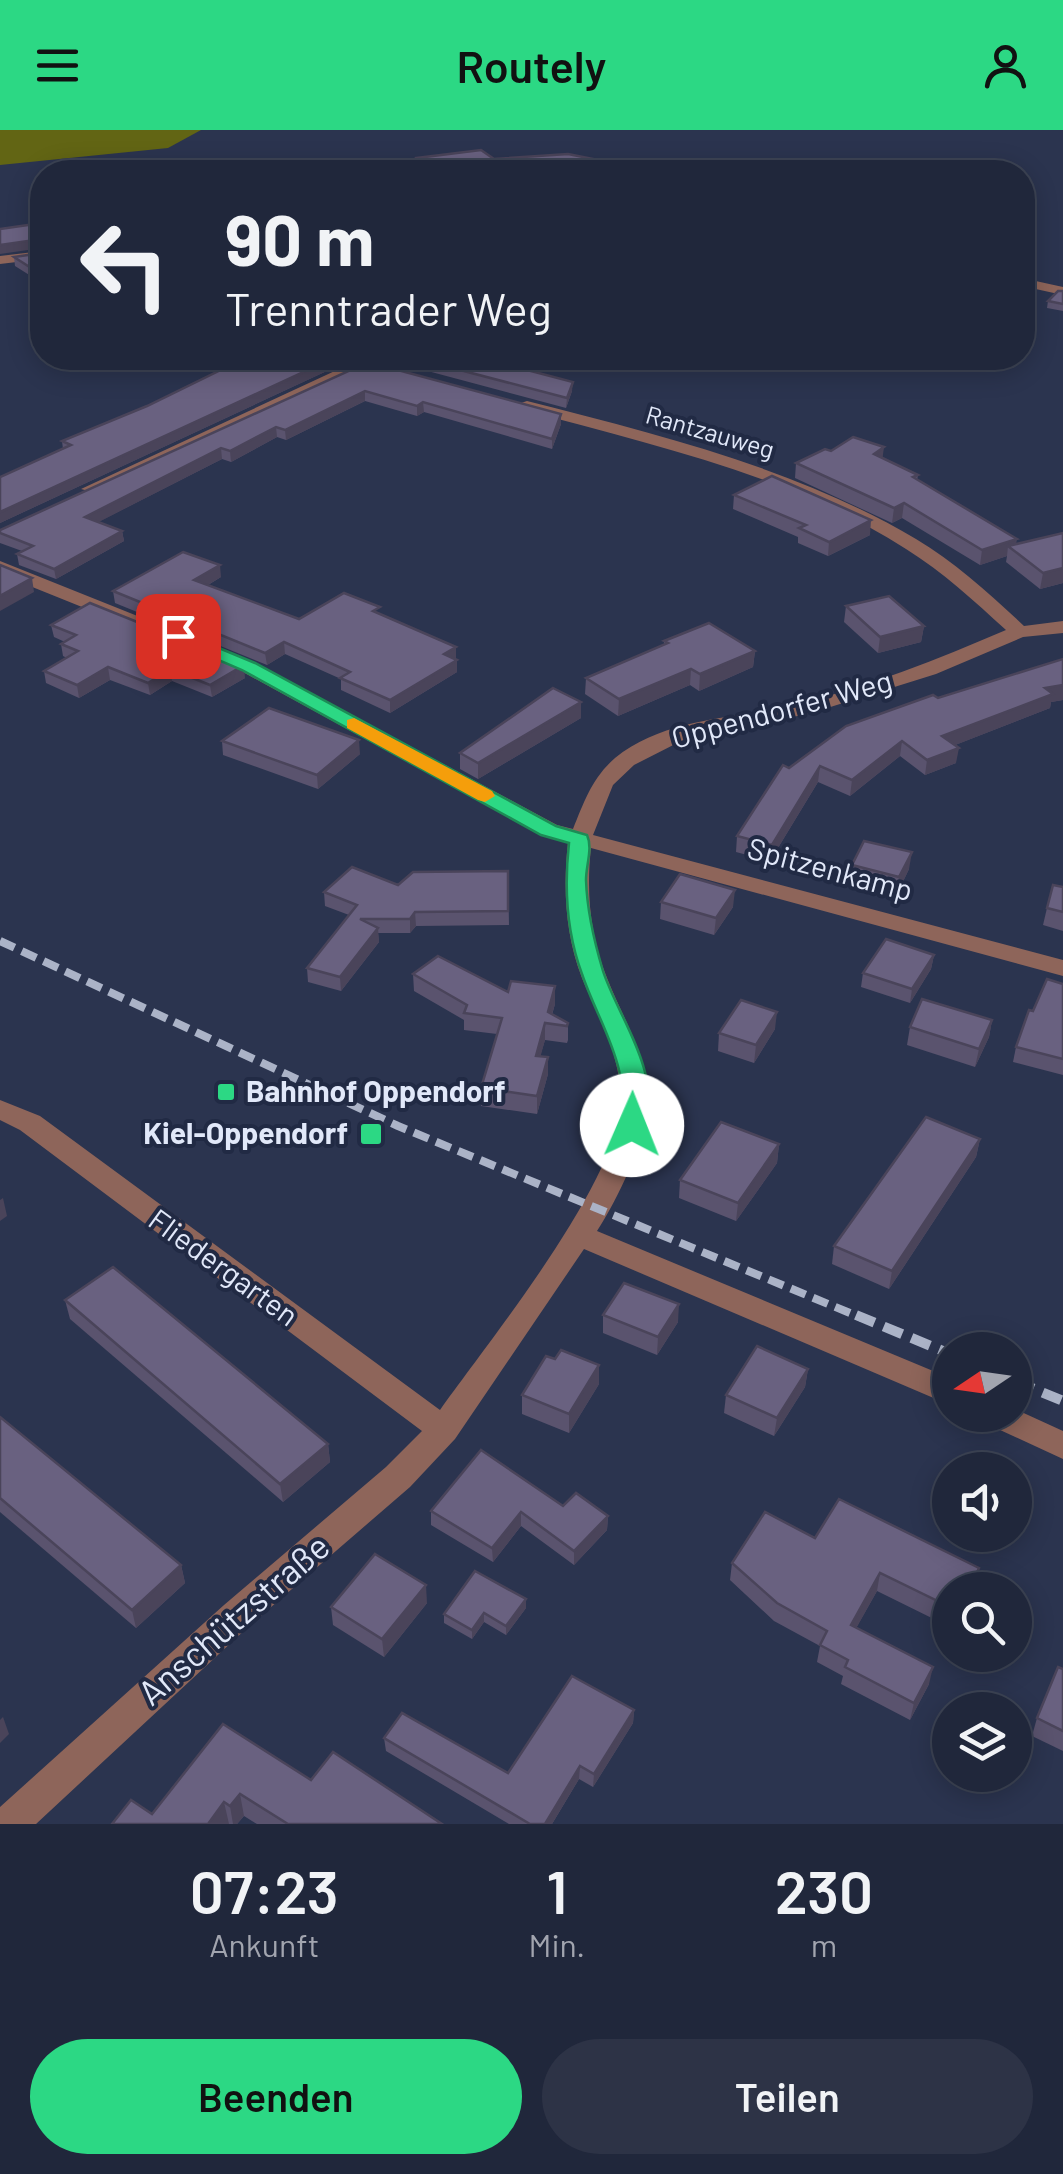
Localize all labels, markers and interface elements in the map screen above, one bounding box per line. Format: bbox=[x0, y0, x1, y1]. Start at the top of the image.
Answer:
icon: menu bbox=[30, 38, 85, 93]
text: Routely bbox=[456, 38, 607, 92]
icon: person bbox=[978, 38, 1033, 93]
text: 90 m bbox=[225, 196, 375, 280]
icon: left bbox=[60, 200, 190, 330]
text: Trenntrader Weg bbox=[225, 281, 552, 335]
street label: Rantzauweg bbox=[643, 398, 778, 464]
pin bbox=[136, 594, 221, 679]
icon: arrive bbox=[151, 609, 206, 664]
street label: Oppendorfer Weg bbox=[667, 661, 896, 755]
street label: Spitzenkamp bbox=[744, 829, 917, 907]
place label: Bahnhof Oppendorf bbox=[246, 1072, 506, 1108]
position arrow bbox=[580, 1073, 684, 1177]
marker: Bahnhof Oppendorf bbox=[215, 1081, 237, 1103]
place label: Kiel-Oppendorf bbox=[143, 1114, 348, 1150]
marker: Kiel-Oppendorf bbox=[358, 1121, 384, 1147]
street label: Fliedergarten bbox=[142, 1200, 306, 1333]
north arrow bbox=[932, 1332, 1032, 1432]
map controls bbox=[932, 1332, 1032, 1792]
button: sound bbox=[932, 1452, 1032, 1552]
street label: Anschützstraße bbox=[129, 1524, 337, 1713]
button: search bbox=[932, 1572, 1032, 1672]
button: layers bbox=[932, 1692, 1032, 1792]
text: 07:23 bbox=[190, 1854, 339, 1926]
text: 1 bbox=[546, 1854, 567, 1926]
text: 230 bbox=[775, 1854, 873, 1926]
text: Ankunft bbox=[209, 1925, 319, 1963]
text: Min. bbox=[529, 1925, 585, 1963]
text: m bbox=[811, 1925, 837, 1963]
button: Beenden bbox=[30, 2039, 522, 2154]
button: Teilen bbox=[542, 2039, 1033, 2154]

